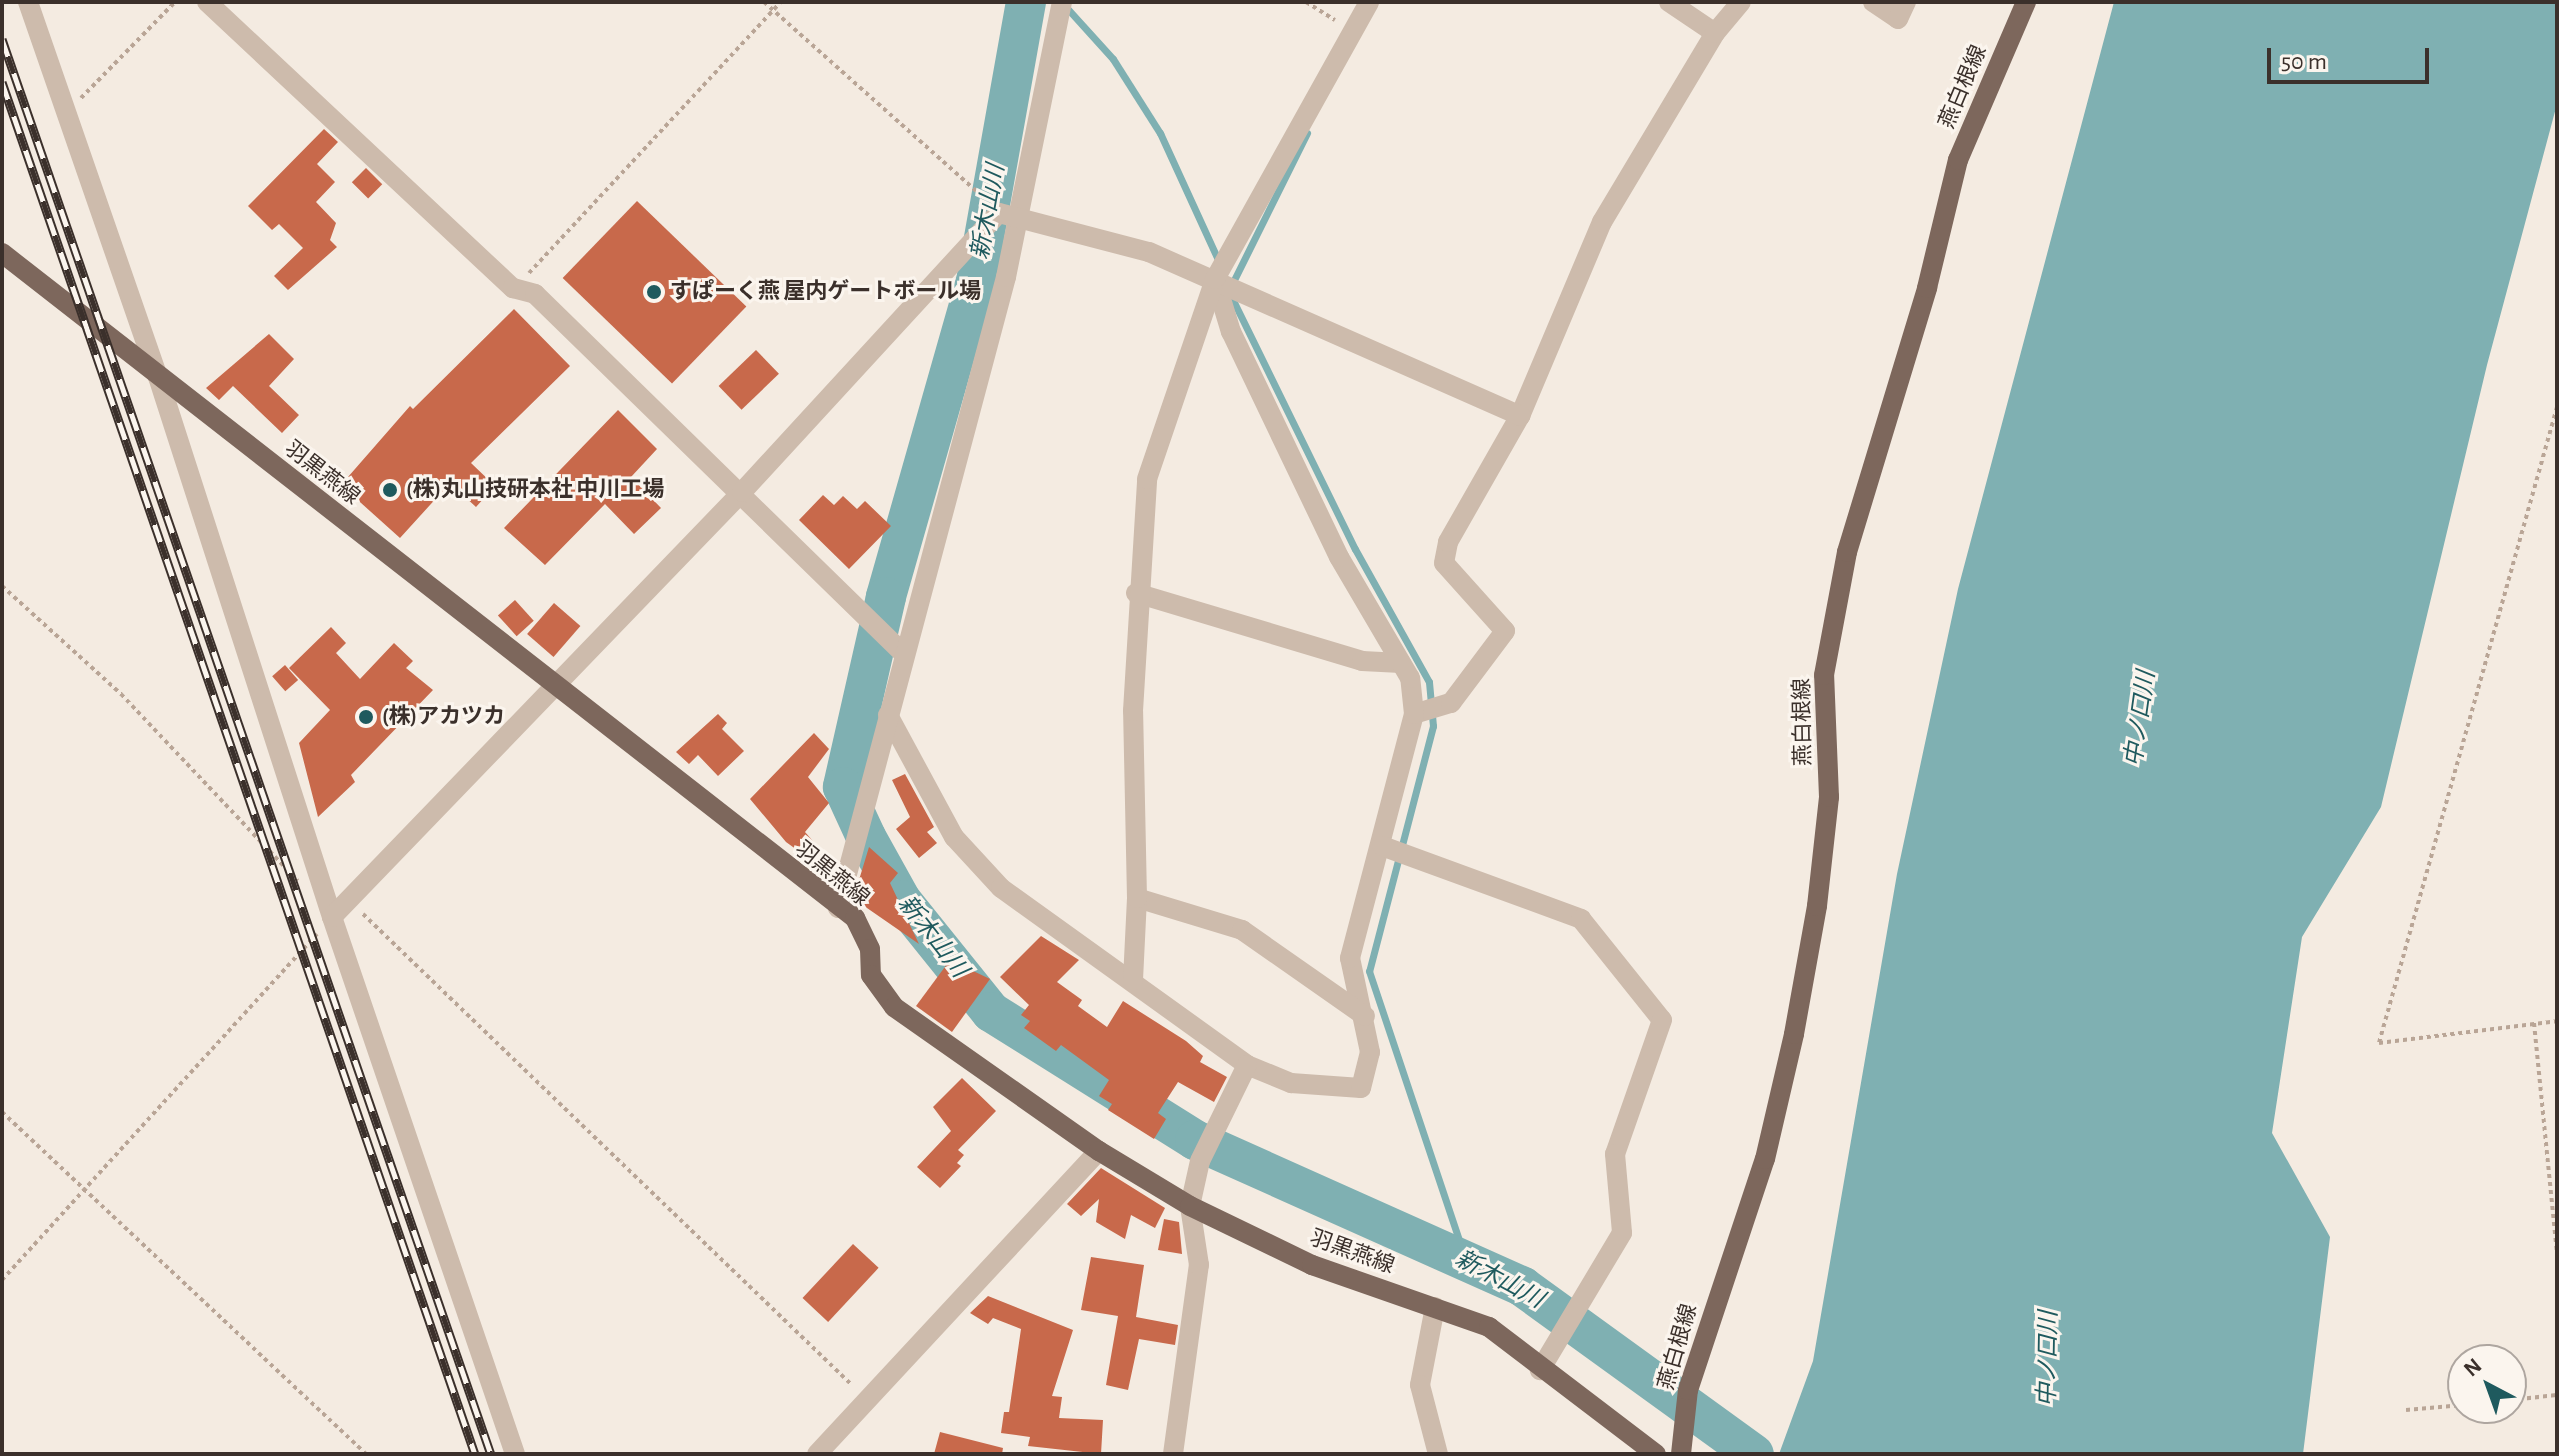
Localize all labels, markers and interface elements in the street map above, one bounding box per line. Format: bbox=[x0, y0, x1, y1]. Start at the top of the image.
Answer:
scale bar bbox=[2271, 32, 2433, 82]
street label: 燕白根線 bbox=[1934, 41, 1992, 133]
text: 50 m bbox=[2281, 50, 2327, 74]
water label: 新木山川 bbox=[966, 162, 1012, 262]
place label: すぱーく燕 屋内ゲートボール場 bbox=[670, 279, 981, 305]
marker: すぱーく燕 屋内ゲートボール場 bbox=[645, 283, 663, 301]
street label: 羽黒燕線 bbox=[279, 436, 365, 510]
place label: (株)丸山技研本社 中川工場 bbox=[406, 477, 664, 503]
marker: (株)丸山技研本社 中川工場 bbox=[381, 481, 399, 499]
water label: 中ノ口川 bbox=[2120, 669, 2162, 769]
street label: 燕白根線 bbox=[1789, 678, 1817, 766]
place label: (株)アカツカ bbox=[382, 704, 505, 730]
marker: (株)アカツカ bbox=[357, 708, 375, 726]
street label: 羽黒燕線 bbox=[789, 836, 875, 912]
water label: 新木山川 bbox=[891, 890, 973, 984]
street label: 羽黒燕線 bbox=[1306, 1225, 1398, 1279]
water label: 新木山川 bbox=[1450, 1245, 1548, 1315]
street label: 燕白根線 bbox=[1653, 1301, 1703, 1393]
water label: 中ノ口川 bbox=[2034, 1311, 2064, 1407]
north arrow bbox=[2447, 1344, 2527, 1424]
text: N bbox=[2460, 1354, 2486, 1381]

